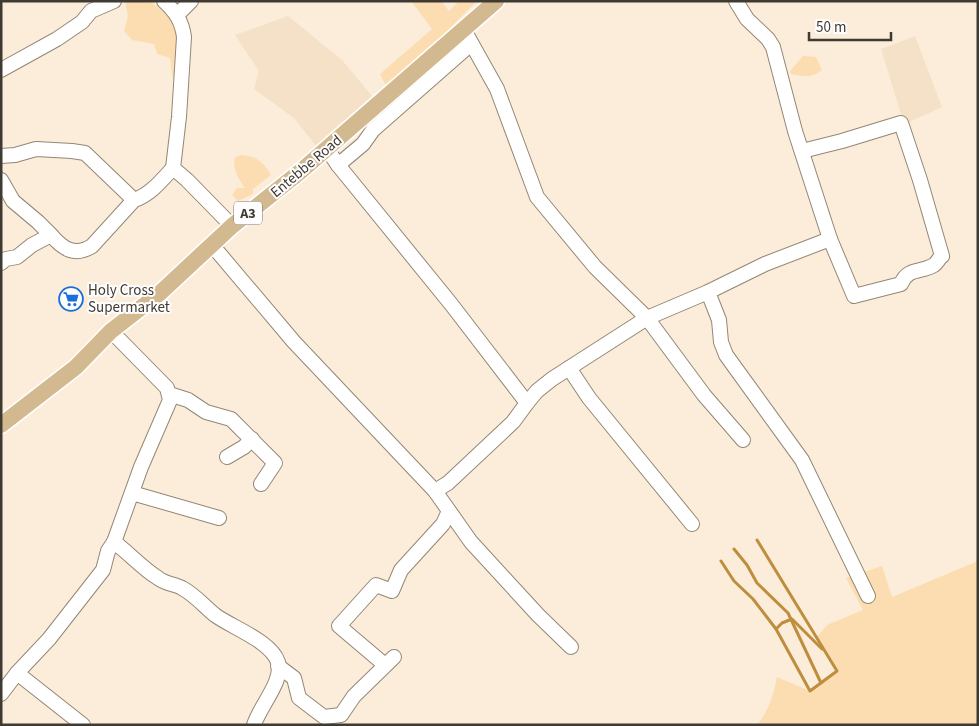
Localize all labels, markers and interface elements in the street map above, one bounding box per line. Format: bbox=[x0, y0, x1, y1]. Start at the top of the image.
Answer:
scale bar bbox=[809, 10, 892, 42]
text: 50 m bbox=[816, 17, 846, 38]
street label: Entebbe Road bbox=[266, 130, 347, 203]
road number: A3 bbox=[234, 202, 262, 224]
place label: Holy Cross Supermarket bbox=[88, 280, 170, 318]
supermarket icon: Holy Cross Supermarket bbox=[58, 286, 84, 312]

